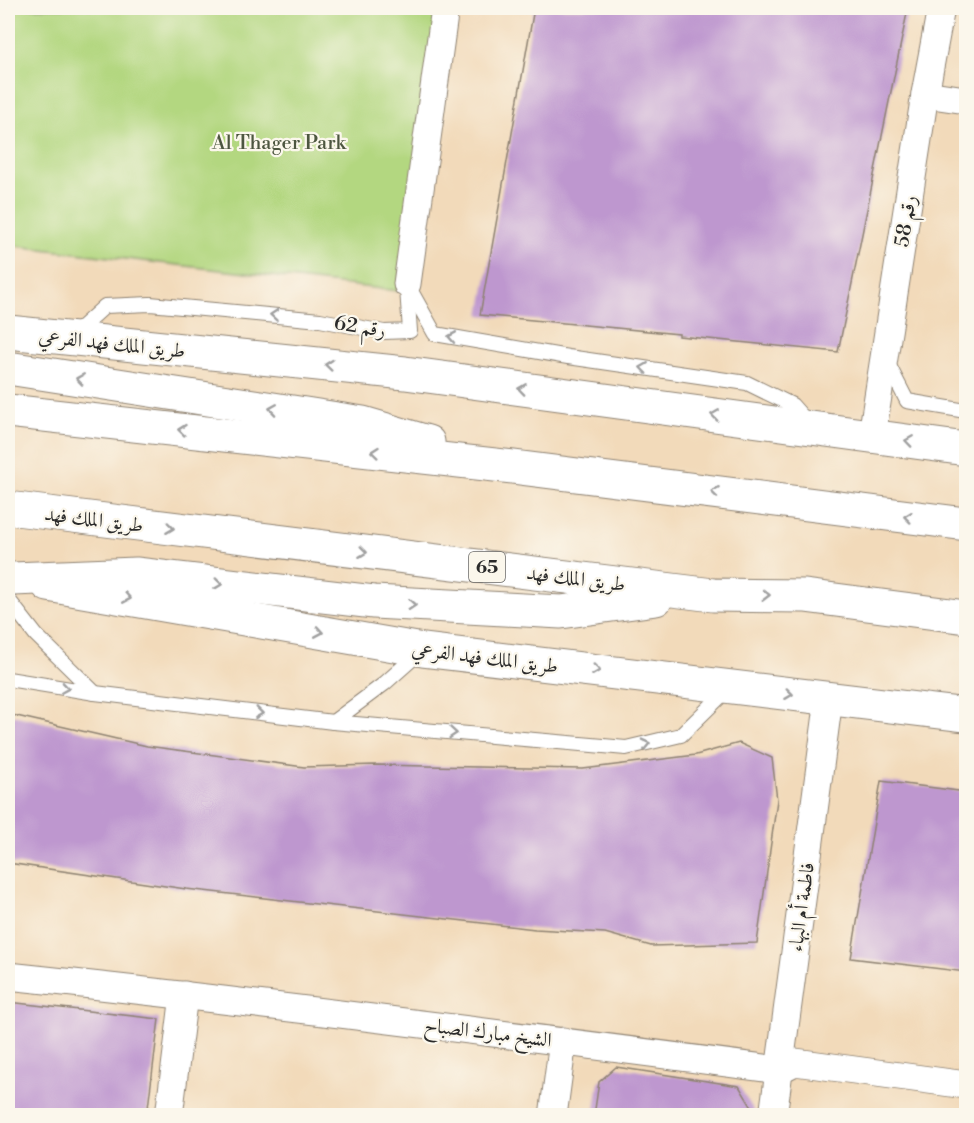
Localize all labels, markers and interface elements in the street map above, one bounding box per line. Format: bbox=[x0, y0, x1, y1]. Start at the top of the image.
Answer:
park label: Al Thager Park bbox=[211, 131, 348, 156]
street label: رقم 58 bbox=[890, 194, 928, 250]
one-way arrow bbox=[269, 309, 278, 322]
street label: رقم 62 bbox=[331, 311, 387, 349]
street label: طريق الملك فهد الفرعي bbox=[37, 324, 186, 367]
one-way arrow bbox=[447, 331, 457, 344]
one-way arrow bbox=[324, 359, 333, 372]
one-way arrow bbox=[640, 362, 649, 374]
one-way arrow bbox=[76, 373, 86, 386]
one-way arrow bbox=[518, 383, 527, 395]
one-way arrow bbox=[268, 403, 278, 416]
one-way arrow bbox=[711, 409, 720, 421]
one-way arrow bbox=[177, 425, 186, 437]
one-way arrow bbox=[904, 435, 913, 447]
one-way arrow bbox=[371, 446, 380, 459]
one-way arrow bbox=[710, 487, 720, 499]
street label: طريق الملك فهد bbox=[43, 502, 145, 539]
one-way arrow bbox=[904, 511, 913, 524]
one-way arrow bbox=[165, 521, 174, 534]
one-way arrow bbox=[359, 545, 368, 558]
road number: 65 bbox=[469, 552, 505, 582]
street label: طريق الملك فهد bbox=[525, 561, 627, 598]
one-way arrow bbox=[213, 577, 223, 589]
one-way arrow bbox=[761, 589, 770, 602]
one-way arrow bbox=[123, 592, 132, 604]
one-way arrow bbox=[407, 598, 416, 611]
one-way arrow bbox=[314, 625, 324, 638]
street label: طريق الملك فهد الفرعي bbox=[410, 637, 560, 682]
one-way arrow bbox=[591, 663, 600, 676]
one-way arrow bbox=[60, 681, 70, 694]
one-way arrow bbox=[785, 687, 794, 699]
one-way arrow bbox=[254, 706, 263, 719]
one-way arrow bbox=[448, 726, 457, 739]
one-way arrow bbox=[641, 738, 651, 751]
street label: فاطمة أم البهاء bbox=[781, 861, 825, 954]
street label: الشيخ مبارك الصباح bbox=[422, 1013, 553, 1058]

